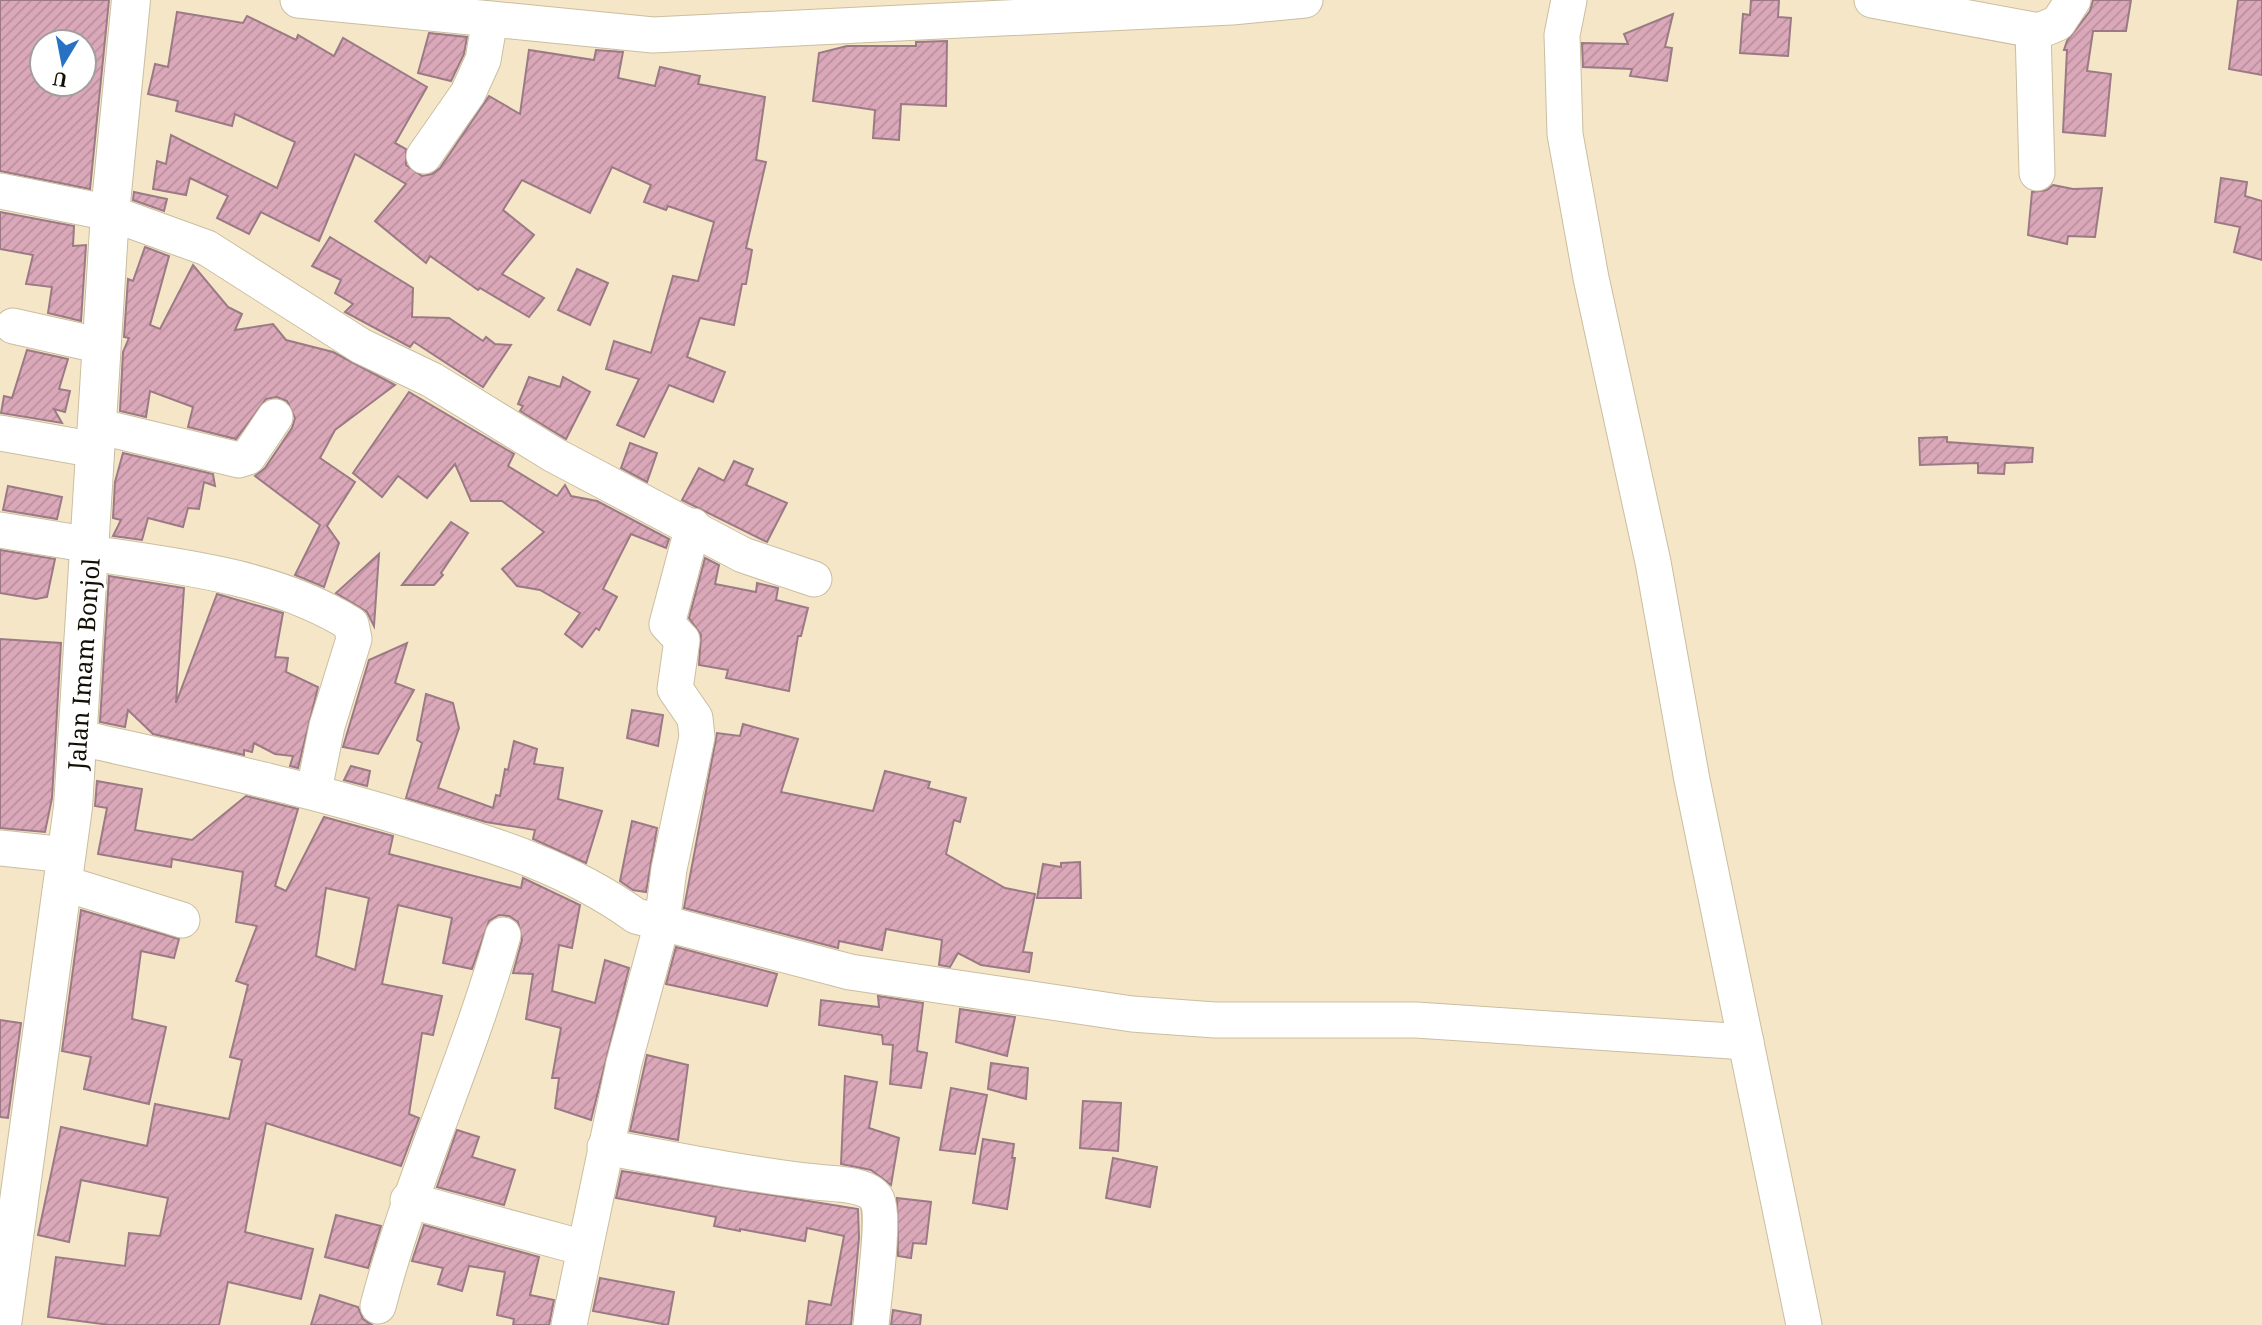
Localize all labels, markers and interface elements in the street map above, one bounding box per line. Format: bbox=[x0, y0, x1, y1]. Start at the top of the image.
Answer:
north arrow bbox=[28, 28, 98, 98]
text: U bbox=[51, 66, 69, 94]
street label: Jalan Imam Bonjol bbox=[59, 556, 107, 772]

